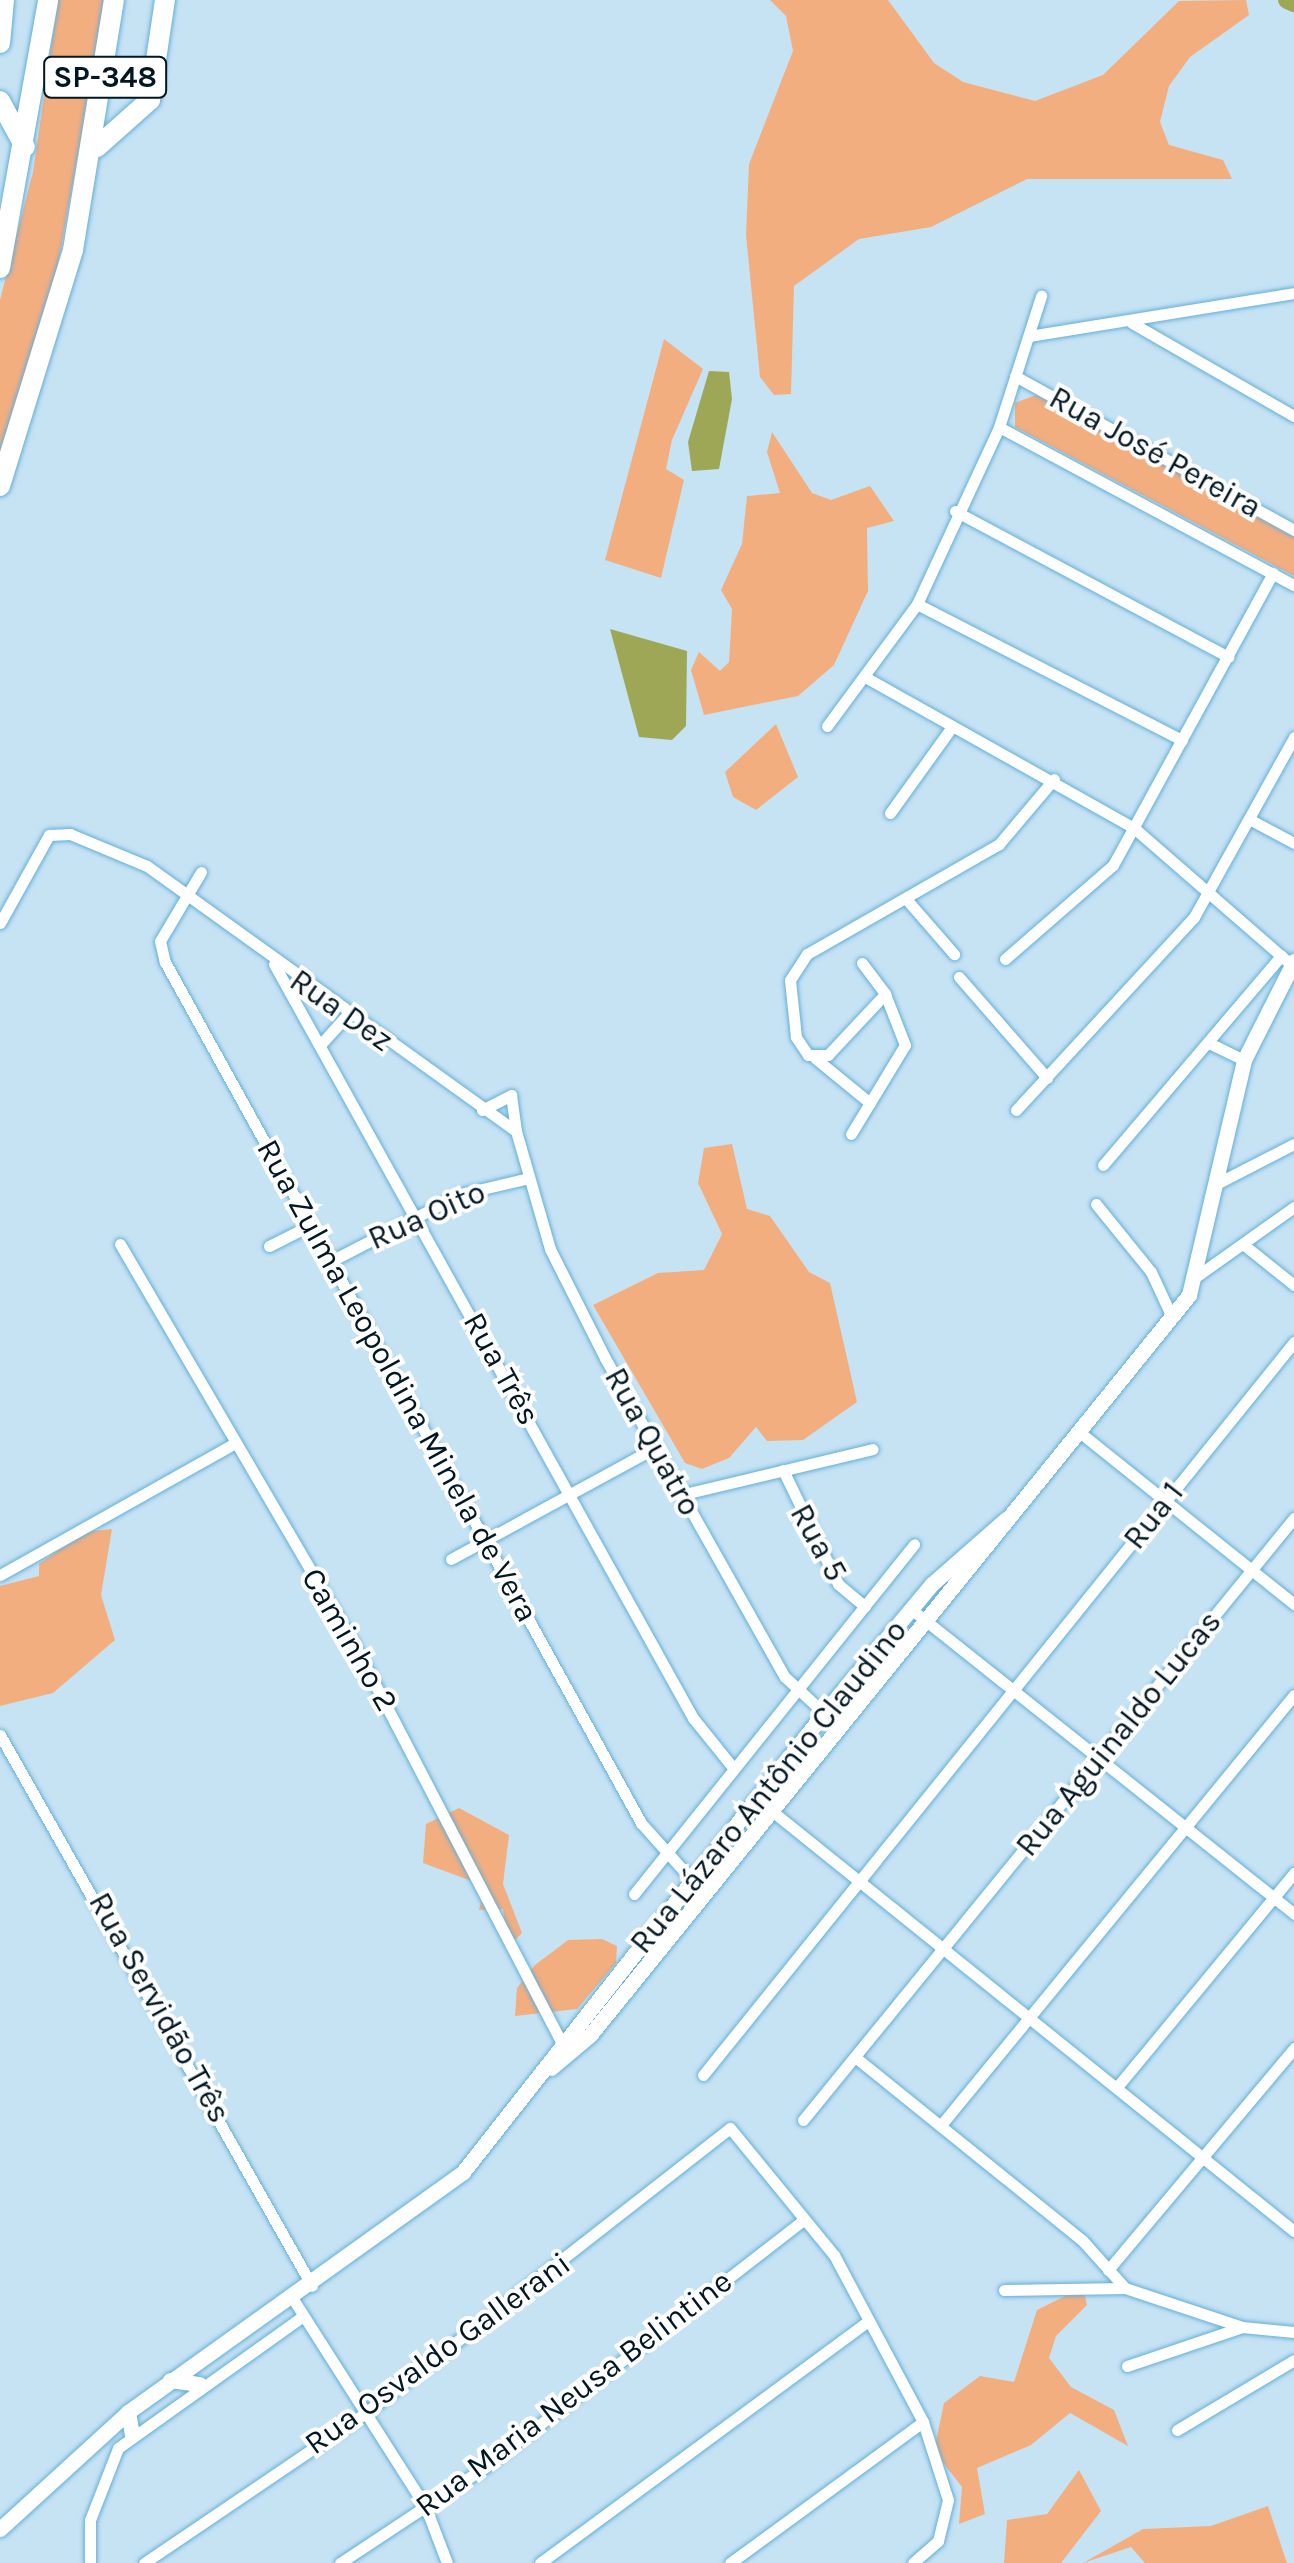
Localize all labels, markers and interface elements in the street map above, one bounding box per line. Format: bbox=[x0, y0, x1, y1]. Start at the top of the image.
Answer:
road number: SP-348 bbox=[42, 52, 168, 102]
street label: Rua José Pereira bbox=[1042, 379, 1268, 527]
street label: Rua Dez bbox=[282, 962, 400, 1060]
street label: Rua Zulma Leopoldina Minela de Vera bbox=[248, 1133, 546, 1629]
street label: Rua Oito bbox=[363, 1173, 491, 1259]
street label: Rua Três bbox=[454, 1306, 548, 1432]
street label: Rua Quatro bbox=[596, 1361, 708, 1523]
street label: Rua 1 bbox=[1116, 1475, 1192, 1557]
street label: Rua 5 bbox=[781, 1498, 855, 1588]
street label: Caminho 2 bbox=[293, 1562, 405, 1718]
street label: Rua Aguinaldo Lucas bbox=[1008, 1603, 1230, 1865]
street label: Rua Lázaro Antônio Claudino bbox=[622, 1612, 916, 1962]
street label: Rua Servidão Três bbox=[80, 1886, 238, 2130]
street label: Rua Osvaldo Gallerani bbox=[298, 2245, 578, 2463]
street label: Rua Maria Neusa Belintine bbox=[408, 2262, 740, 2526]

